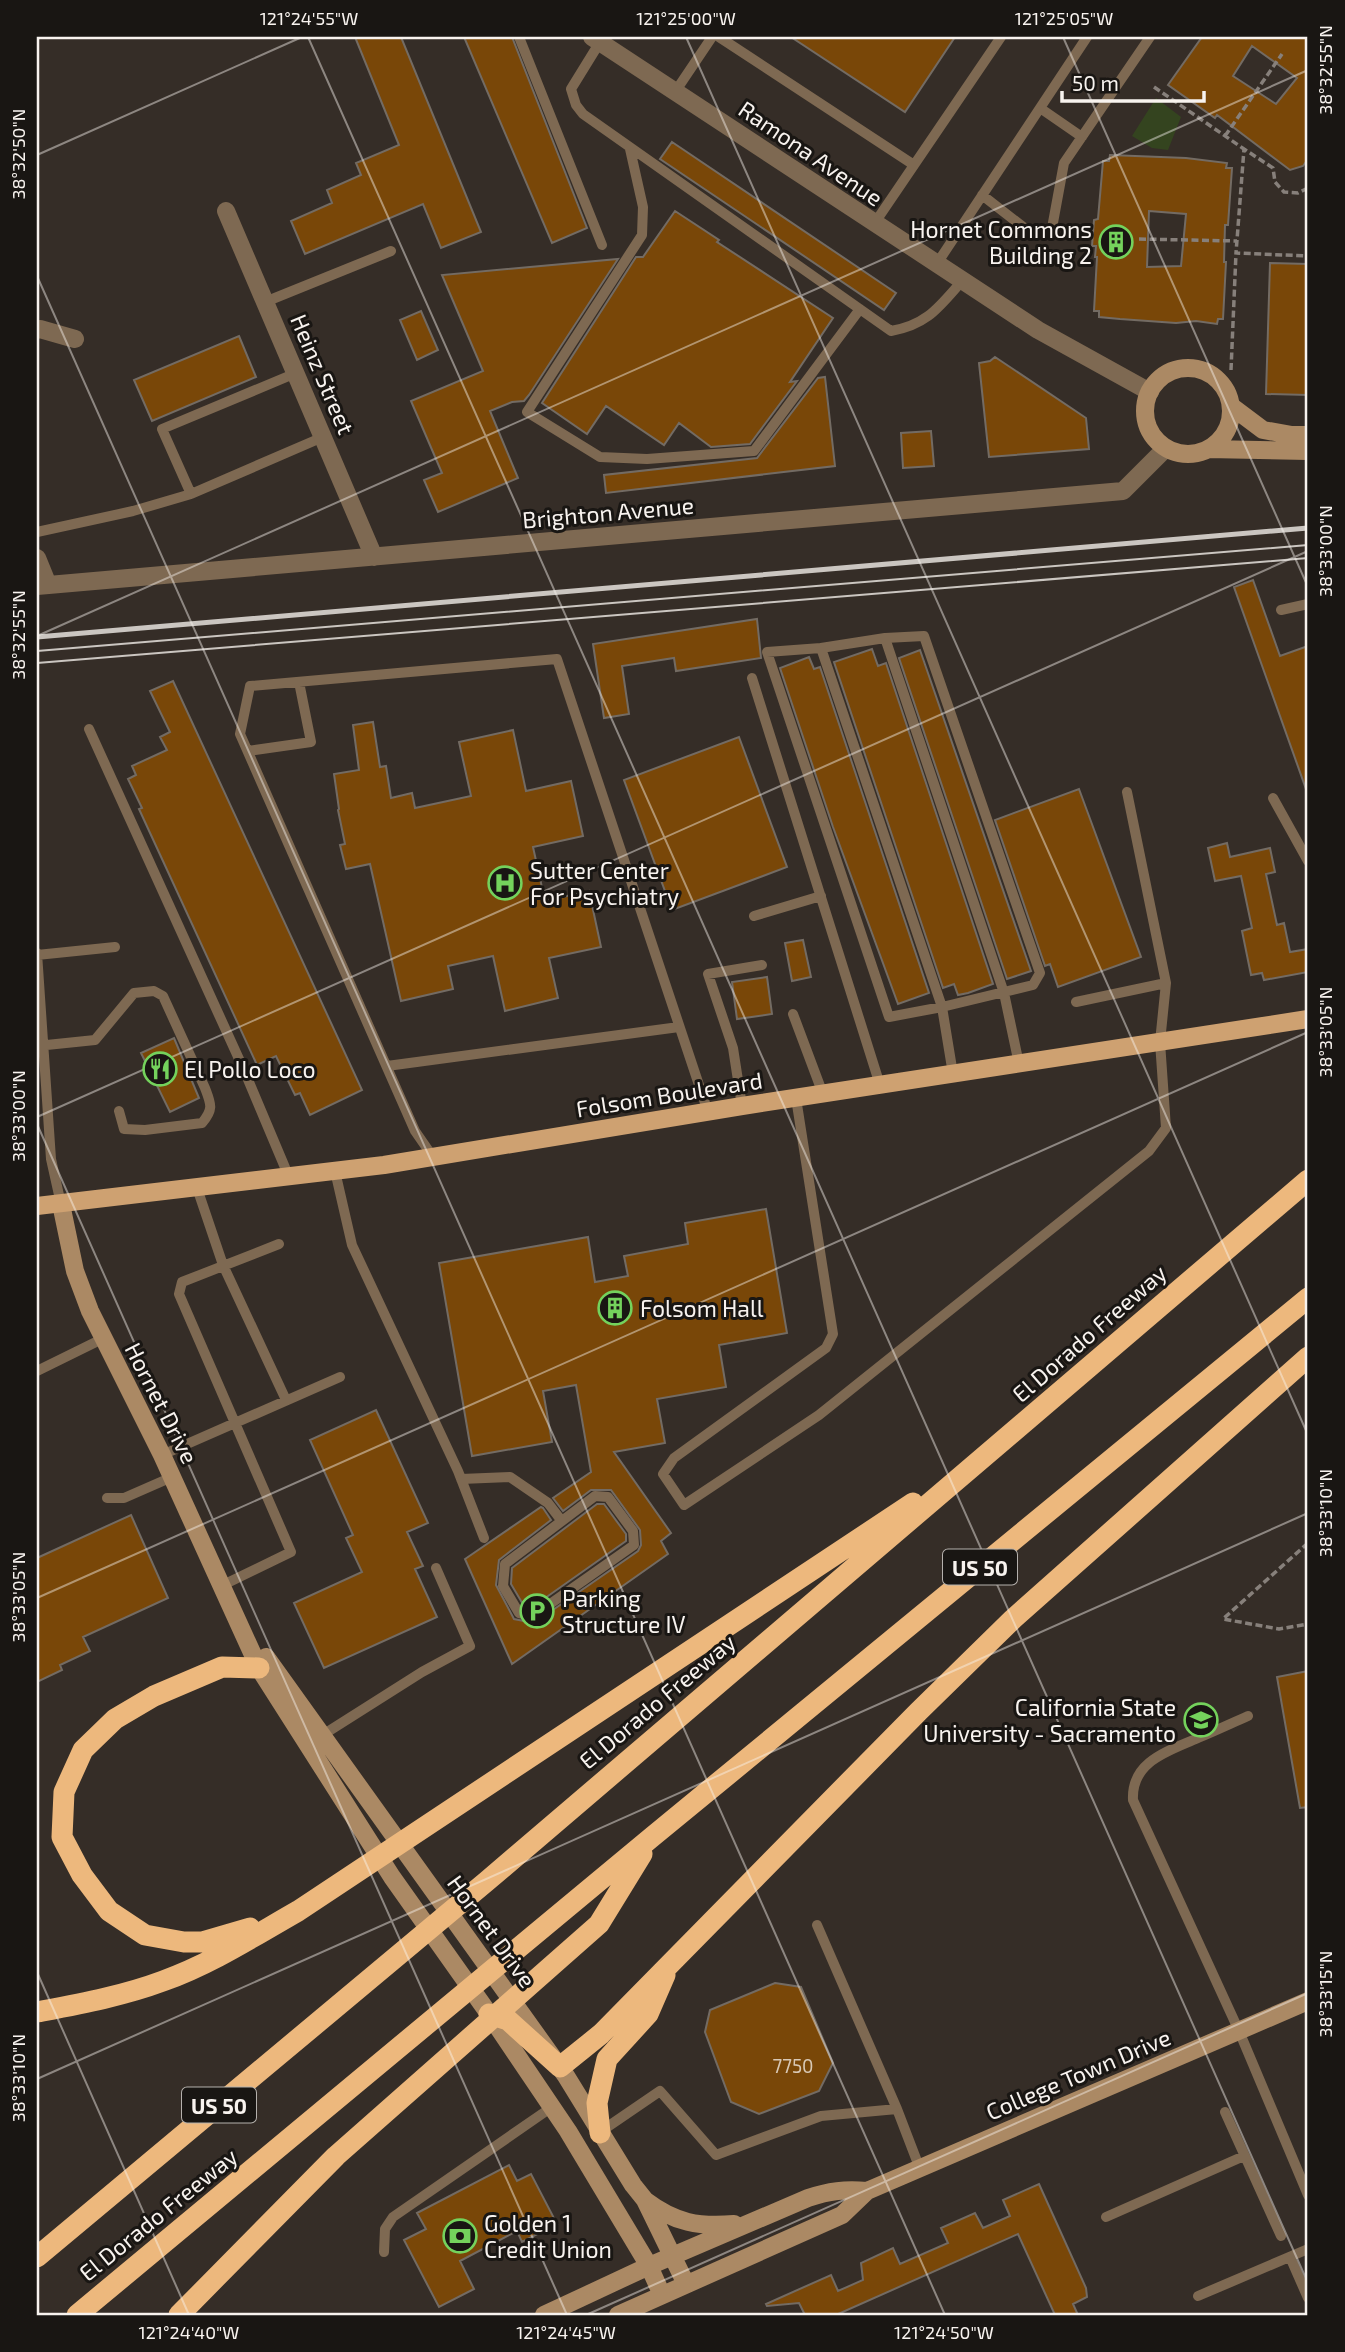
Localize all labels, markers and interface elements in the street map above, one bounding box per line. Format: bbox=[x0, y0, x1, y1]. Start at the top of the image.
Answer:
text: 121°24'55"W bbox=[260, 7, 358, 29]
text: 121°25'00"W bbox=[636, 7, 736, 29]
text: 121°25'05"W bbox=[1015, 7, 1113, 29]
text: 38°32'55"N bbox=[1314, 25, 1336, 115]
scale bar bbox=[1062, 60, 1203, 104]
text: 50 m bbox=[1072, 70, 1119, 95]
street label: Ramona Avenue bbox=[734, 95, 888, 211]
text: 38°32'50"N bbox=[7, 109, 29, 199]
place label: Hornet Commons Building 2 bbox=[910, 215, 1092, 269]
building icon: Hornet Commons Building 2 bbox=[1097, 223, 1135, 261]
street label: Heinz Street bbox=[285, 310, 361, 438]
street label: Brighton Avenue bbox=[521, 491, 695, 533]
text: 38°33'00"N bbox=[1314, 505, 1336, 597]
text: 38°32'55"N bbox=[7, 590, 29, 680]
place label: Sutter Center For Psychiatry bbox=[530, 856, 679, 910]
hospital icon: Sutter Center For Psychiatry bbox=[486, 864, 524, 902]
text: 38°33'05"N bbox=[1314, 987, 1336, 1077]
restaurant icon: El Pollo Loco bbox=[141, 1050, 179, 1088]
place label: El Pollo Loco bbox=[184, 1055, 316, 1083]
street label: Folsom Boulevard bbox=[574, 1065, 764, 1123]
text: 38°33'00"N bbox=[7, 1070, 29, 1162]
street label: El Dorado Freeway bbox=[1006, 1258, 1172, 1408]
building icon: Folsom Hall bbox=[596, 1289, 634, 1327]
place label: Folsom Hall bbox=[640, 1294, 764, 1322]
street label: Hornet Drive bbox=[120, 1338, 204, 1468]
text: 38°33'10"N bbox=[1314, 1469, 1336, 1557]
road number: US 50 bbox=[943, 1550, 1017, 1584]
text: 38°33'05"N bbox=[7, 1552, 29, 1642]
place label: Parking Structure IV bbox=[562, 1584, 685, 1638]
parking icon: Parking Structure IV bbox=[518, 1592, 556, 1630]
street label: El Dorado Freeway bbox=[573, 1628, 741, 1774]
place label: California State University - Sacramento bbox=[923, 1693, 1176, 1747]
school or university icon: California State University - Sacramento bbox=[1182, 1701, 1220, 1739]
street label: Hornet Drive bbox=[442, 1869, 542, 1993]
text: 38°33'15"N bbox=[1314, 1950, 1336, 2038]
street label: College Town Drive bbox=[982, 2022, 1174, 2126]
text: 38°33'10"N bbox=[7, 2034, 29, 2122]
house number: 7750 bbox=[772, 2054, 814, 2077]
road number: US 50 bbox=[182, 2088, 256, 2122]
street label: El Dorado Freeway bbox=[73, 2142, 243, 2286]
place label: Golden 1 Credit Union bbox=[484, 2209, 612, 2263]
bank icon: Golden 1 Credit Union bbox=[441, 2217, 479, 2255]
text: 121°24'40"W bbox=[139, 2321, 239, 2343]
text: 121°24'45"W bbox=[516, 2321, 616, 2343]
text: 121°24'50"W bbox=[894, 2321, 994, 2343]

